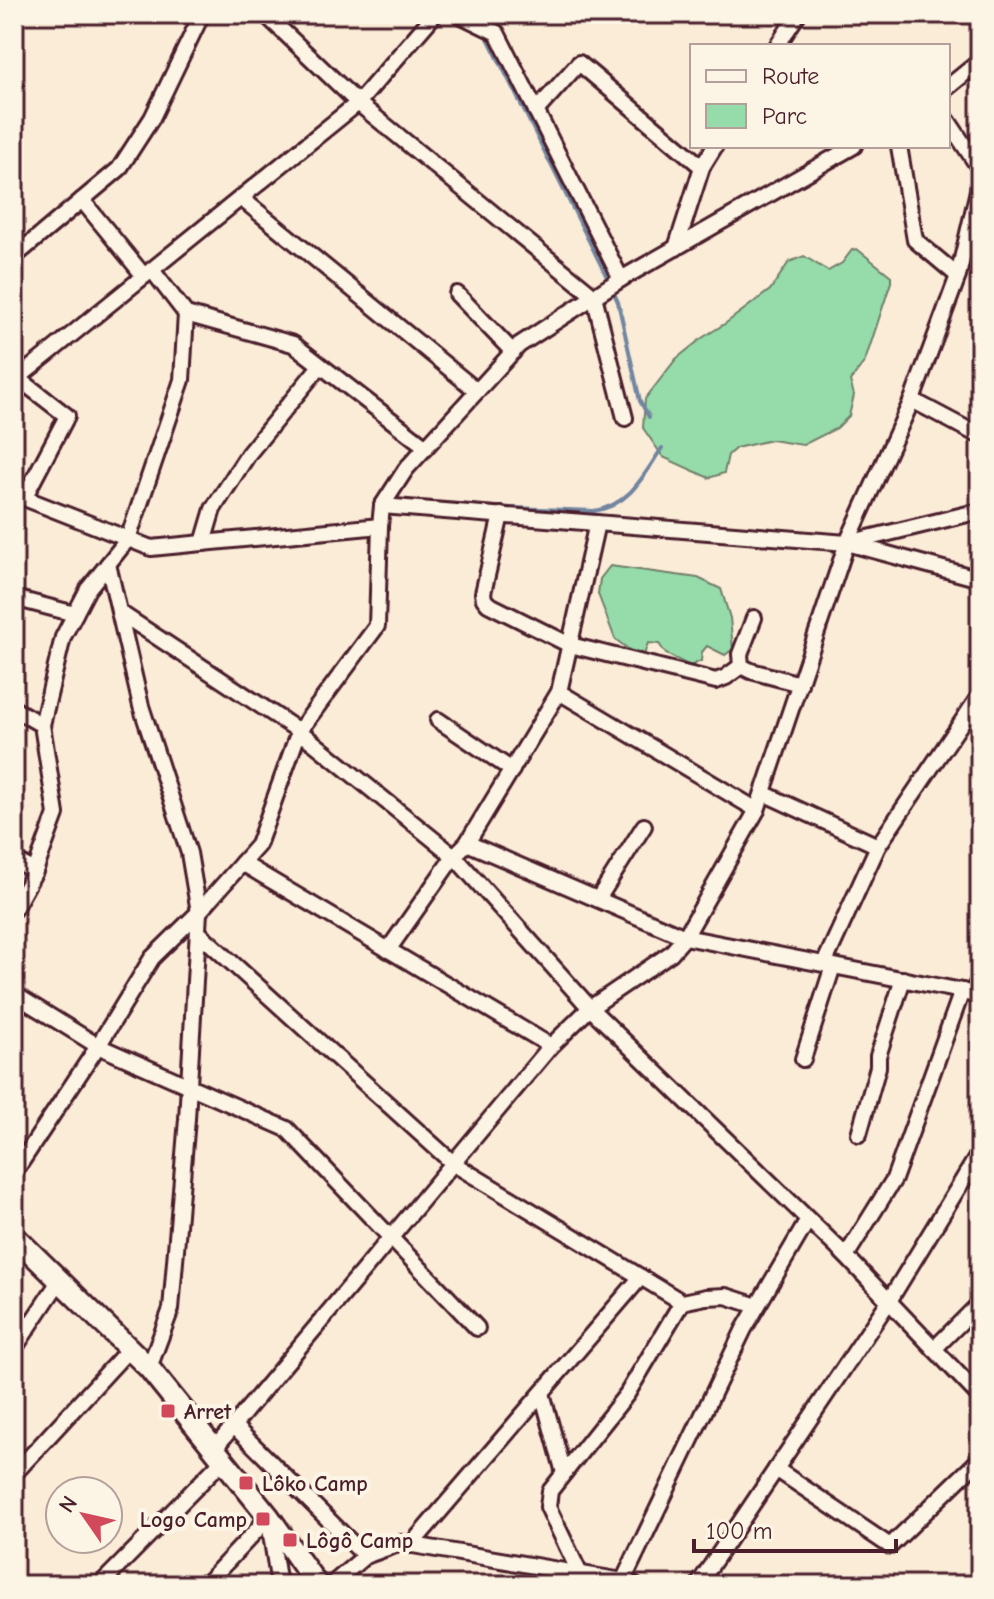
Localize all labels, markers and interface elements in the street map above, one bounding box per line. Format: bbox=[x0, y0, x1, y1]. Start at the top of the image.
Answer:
legend bbox=[690, 44, 950, 148]
text: Route bbox=[762, 62, 819, 90]
text: Parc bbox=[762, 102, 807, 130]
place label: Arret bbox=[184, 1399, 232, 1425]
marker: Arret bbox=[159, 1402, 177, 1420]
place label: Lôko Camp bbox=[262, 1471, 368, 1497]
marker: Lôko Camp bbox=[237, 1474, 255, 1492]
north arrow bbox=[44, 1475, 124, 1555]
text: N bbox=[53, 1491, 83, 1518]
scale bar bbox=[694, 1503, 896, 1553]
place label: Logo Camp bbox=[140, 1507, 247, 1533]
marker: Logo Camp bbox=[254, 1510, 272, 1528]
text: 100 m bbox=[706, 1517, 773, 1545]
place label: Lôgô Camp bbox=[306, 1528, 413, 1554]
marker: Lôgô Camp bbox=[281, 1531, 299, 1549]

